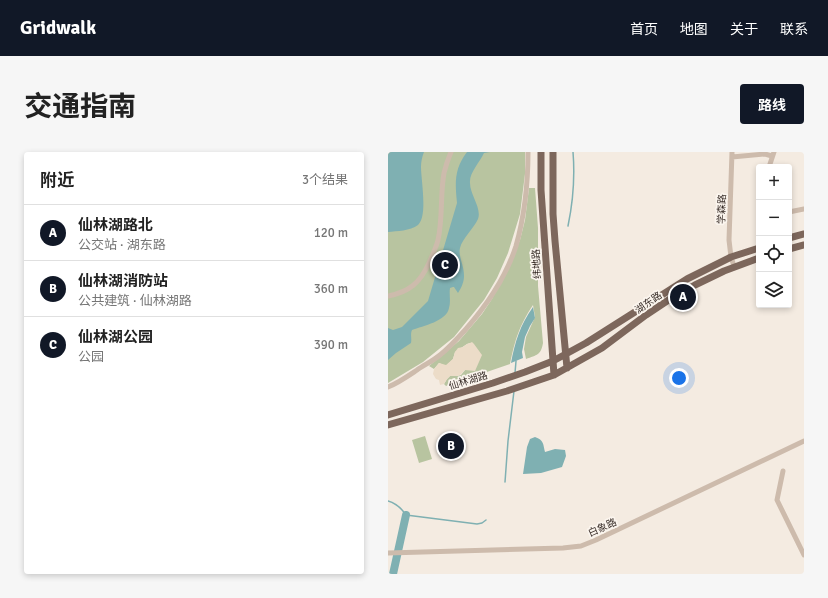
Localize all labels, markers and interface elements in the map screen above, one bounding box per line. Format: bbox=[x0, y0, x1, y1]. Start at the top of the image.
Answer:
text: Gridwalk bbox=[20, 16, 96, 40]
text: 首页 bbox=[630, 21, 658, 38]
text: 地图 bbox=[680, 21, 708, 38]
text: 关于 bbox=[730, 21, 758, 38]
text: 联系 bbox=[780, 21, 808, 38]
button: 路线 bbox=[740, 84, 804, 124]
text: 交通指南 bbox=[24, 90, 136, 124]
map controls bbox=[756, 164, 792, 308]
button: + bbox=[756, 164, 792, 200]
text: 附近 bbox=[40, 170, 74, 191]
text: 3个结果 bbox=[302, 172, 348, 188]
street label: 学森路 bbox=[715, 194, 729, 224]
button: − bbox=[756, 200, 792, 236]
text: 仙林湖路北 bbox=[78, 216, 153, 234]
text: A bbox=[49, 225, 57, 241]
text: 120 m bbox=[314, 225, 348, 241]
button: locate bbox=[756, 236, 792, 272]
text: 公交站 · 湖东路 bbox=[78, 237, 166, 253]
street label: 纬地路 bbox=[530, 249, 544, 279]
pin: C bbox=[432, 250, 458, 280]
text: 仙林湖消防站 bbox=[78, 272, 168, 290]
button: layers bbox=[756, 272, 792, 308]
text: B bbox=[49, 281, 57, 297]
text: 360 m bbox=[314, 281, 348, 297]
pin: A bbox=[670, 282, 696, 312]
street label: 湖东路 bbox=[633, 289, 664, 316]
text: 公共建筑 · 仙林湖路 bbox=[78, 293, 192, 309]
text: 仙林湖公园 bbox=[78, 328, 153, 346]
text: C bbox=[49, 337, 57, 353]
text: 390 m bbox=[314, 337, 348, 353]
text: 公园 bbox=[78, 349, 104, 365]
your location bbox=[669, 368, 689, 388]
street label: 仙林湖路 bbox=[447, 369, 489, 393]
pin: B bbox=[438, 431, 464, 461]
street label: 白象路 bbox=[586, 516, 619, 539]

